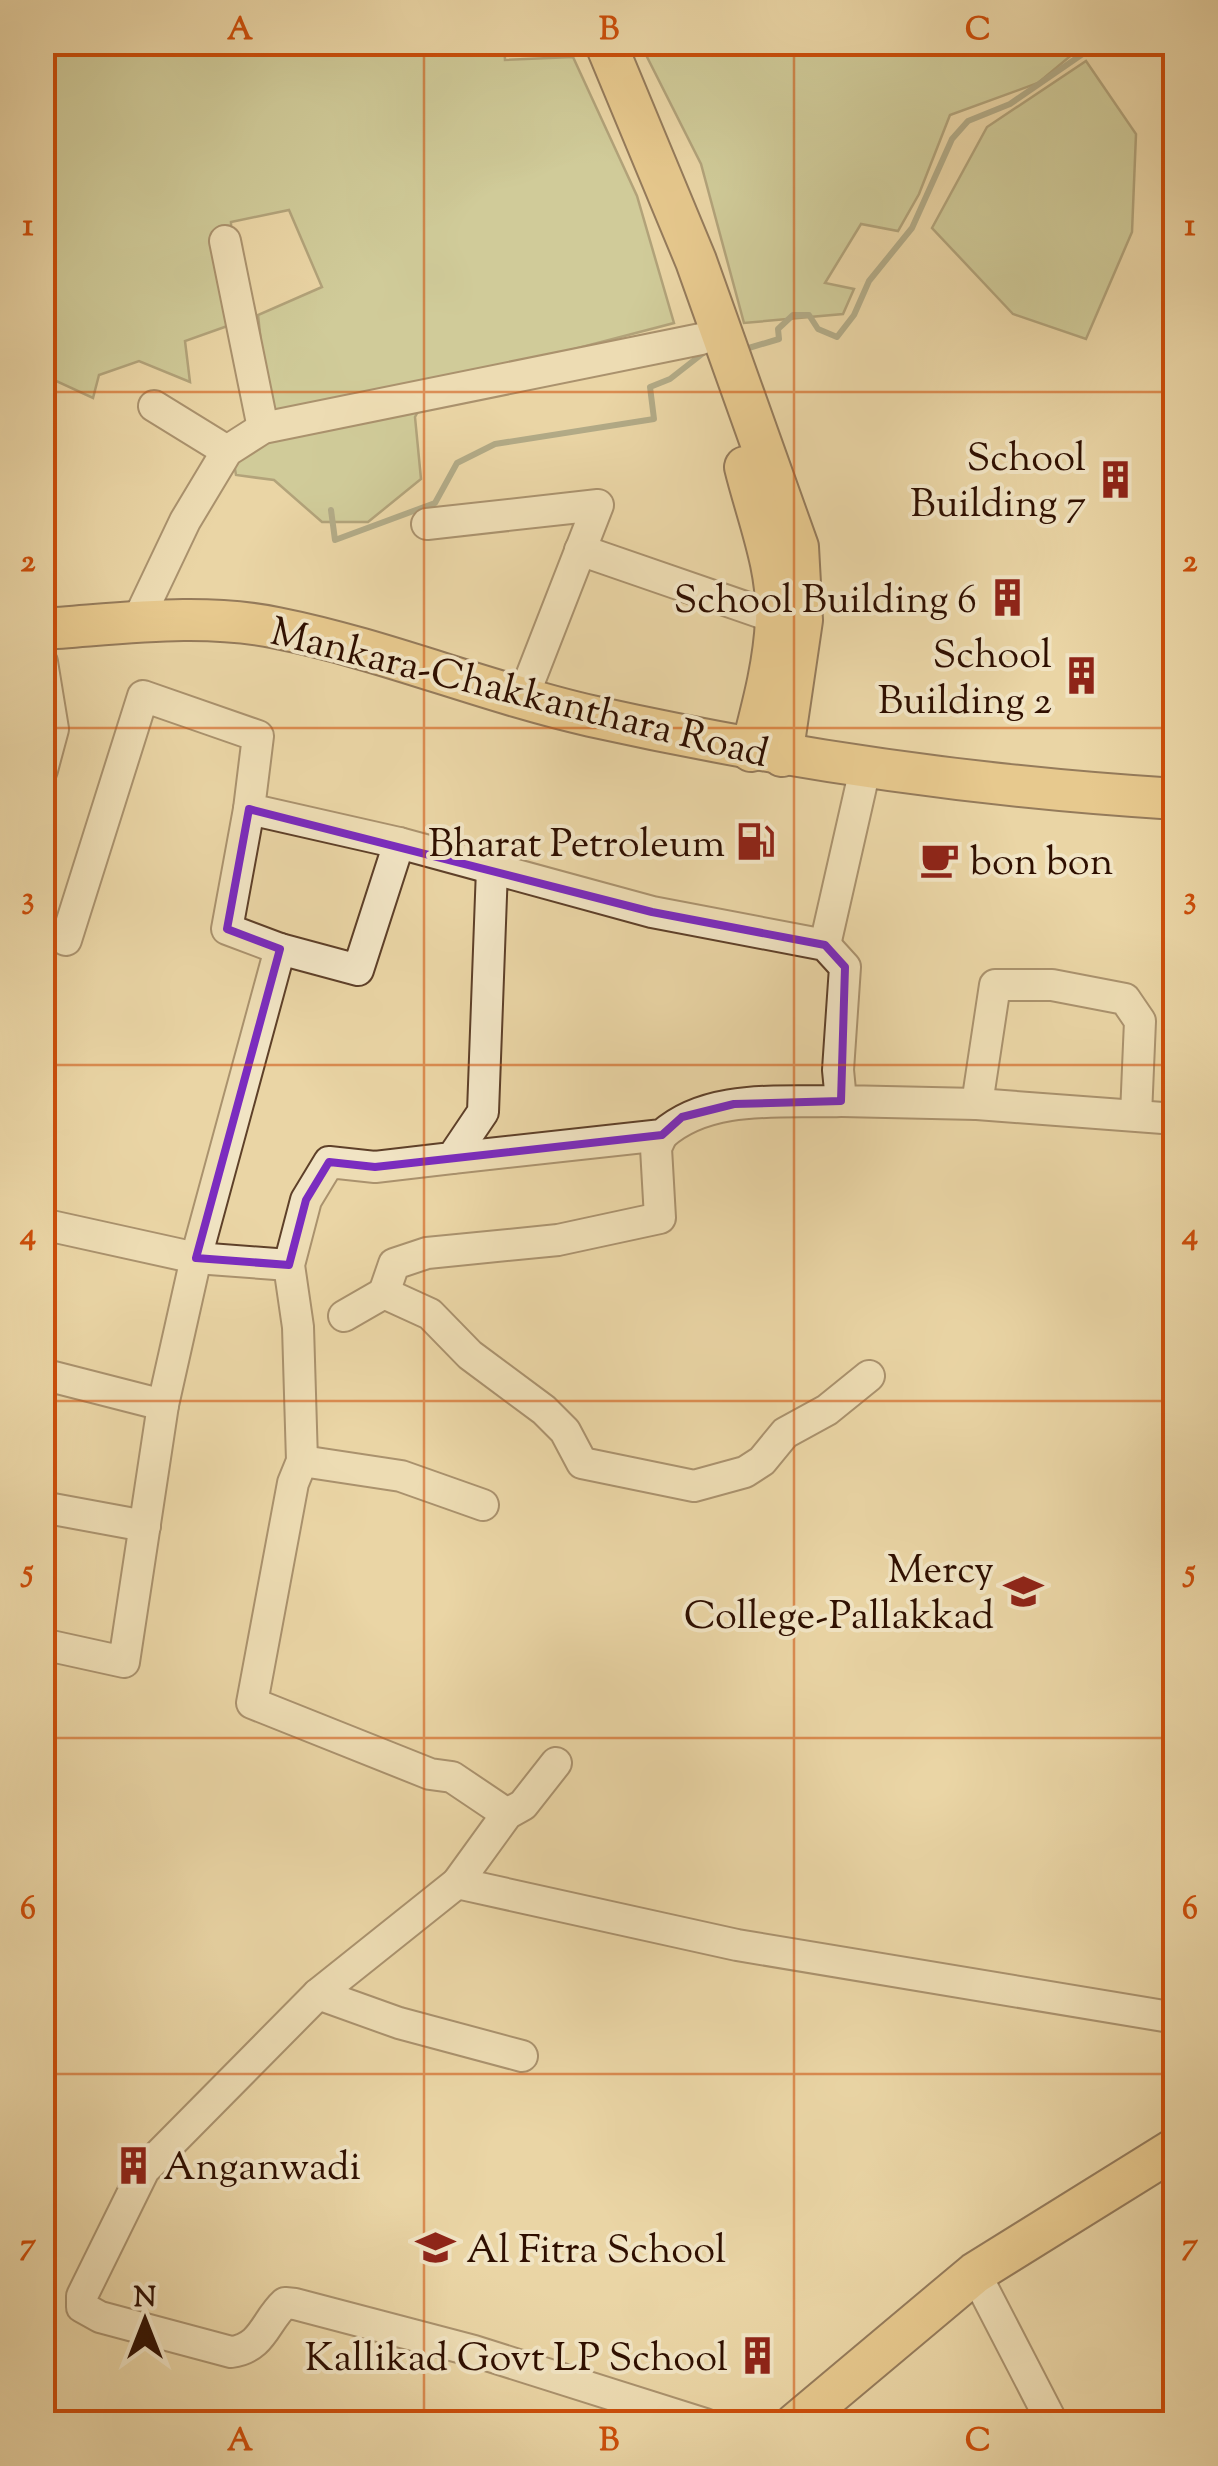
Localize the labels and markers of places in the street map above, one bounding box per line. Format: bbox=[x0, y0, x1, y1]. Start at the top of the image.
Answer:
place label: School Building 7 bbox=[910, 432, 1086, 535]
building icon: School Building 7 bbox=[1095, 458, 1137, 500]
place label: School Building 6 bbox=[673, 574, 977, 631]
building icon: School Building 6 bbox=[986, 577, 1028, 619]
place label: School Building 2 bbox=[878, 629, 1052, 732]
building icon: School Building 2 bbox=[1061, 655, 1103, 697]
place label: Bharat Petroleum bbox=[428, 818, 725, 875]
fuel station icon: Bharat Petroleum bbox=[734, 821, 776, 863]
place label: bon bon bbox=[970, 836, 1113, 893]
cafe icon: bon bon bbox=[919, 839, 961, 881]
place label: Mercy College-Pallakkad bbox=[684, 1544, 994, 1647]
school or university icon: Mercy College-Pallakkad bbox=[1003, 1570, 1045, 1612]
place label: Anganwadi bbox=[163, 2141, 361, 2198]
building icon: Anganwadi bbox=[112, 2144, 154, 2186]
place label: Al Fitra School bbox=[466, 2224, 726, 2281]
school or university icon: Al Fitra School bbox=[415, 2227, 457, 2269]
place label: Kallikad Govt LP School bbox=[305, 2332, 728, 2389]
building icon: Kallikad Govt LP School bbox=[737, 2335, 779, 2377]

